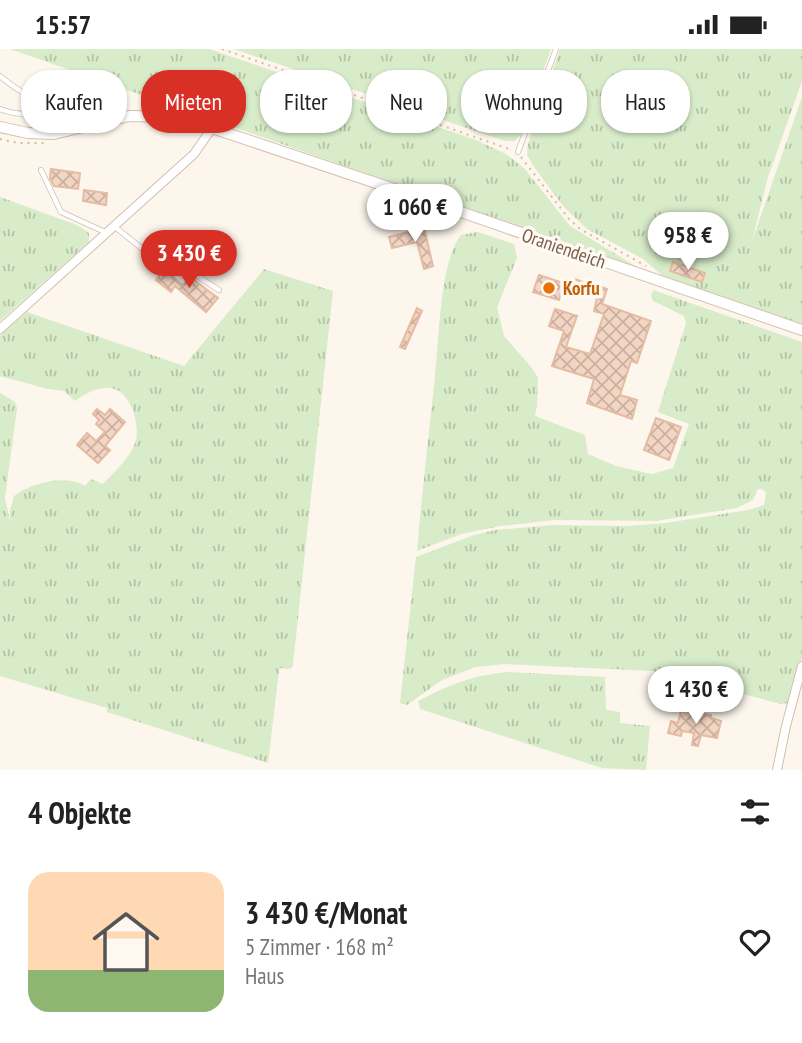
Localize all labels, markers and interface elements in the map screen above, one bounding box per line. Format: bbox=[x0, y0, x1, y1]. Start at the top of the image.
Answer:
text: 15:57 bbox=[35, 8, 91, 41]
chip: Kaufen bbox=[21, 70, 127, 133]
chip: Mieten bbox=[141, 70, 246, 133]
chip: Filter bbox=[260, 70, 352, 133]
chip: Neu bbox=[366, 70, 447, 133]
chip: Wohnung bbox=[461, 70, 587, 133]
chip: Haus bbox=[601, 70, 690, 133]
pin: 1 060 € bbox=[350, 185, 480, 244]
text: 1 060 € bbox=[383, 192, 447, 221]
pin: 958 € bbox=[639, 213, 737, 272]
text: 958 € bbox=[664, 220, 712, 249]
street label: Oraniendeich bbox=[519, 222, 609, 274]
pin: 3 430 € bbox=[124, 231, 254, 290]
text: 3 430 € bbox=[157, 238, 221, 267]
place label: Korfu bbox=[563, 276, 600, 300]
marker: Korfu bbox=[541, 280, 557, 296]
pin: 1 430 € bbox=[631, 667, 761, 726]
text: 1 430 € bbox=[664, 674, 728, 703]
text: 4 Objekte bbox=[28, 793, 132, 832]
icon: filters bbox=[736, 793, 774, 831]
text: 3 430 €/Monat bbox=[245, 893, 407, 932]
icon: home bbox=[84, 900, 168, 984]
icon: heart bbox=[736, 923, 774, 961]
text: 5 Zimmer · 168 m² bbox=[245, 932, 394, 961]
text: Haus bbox=[245, 961, 284, 990]

